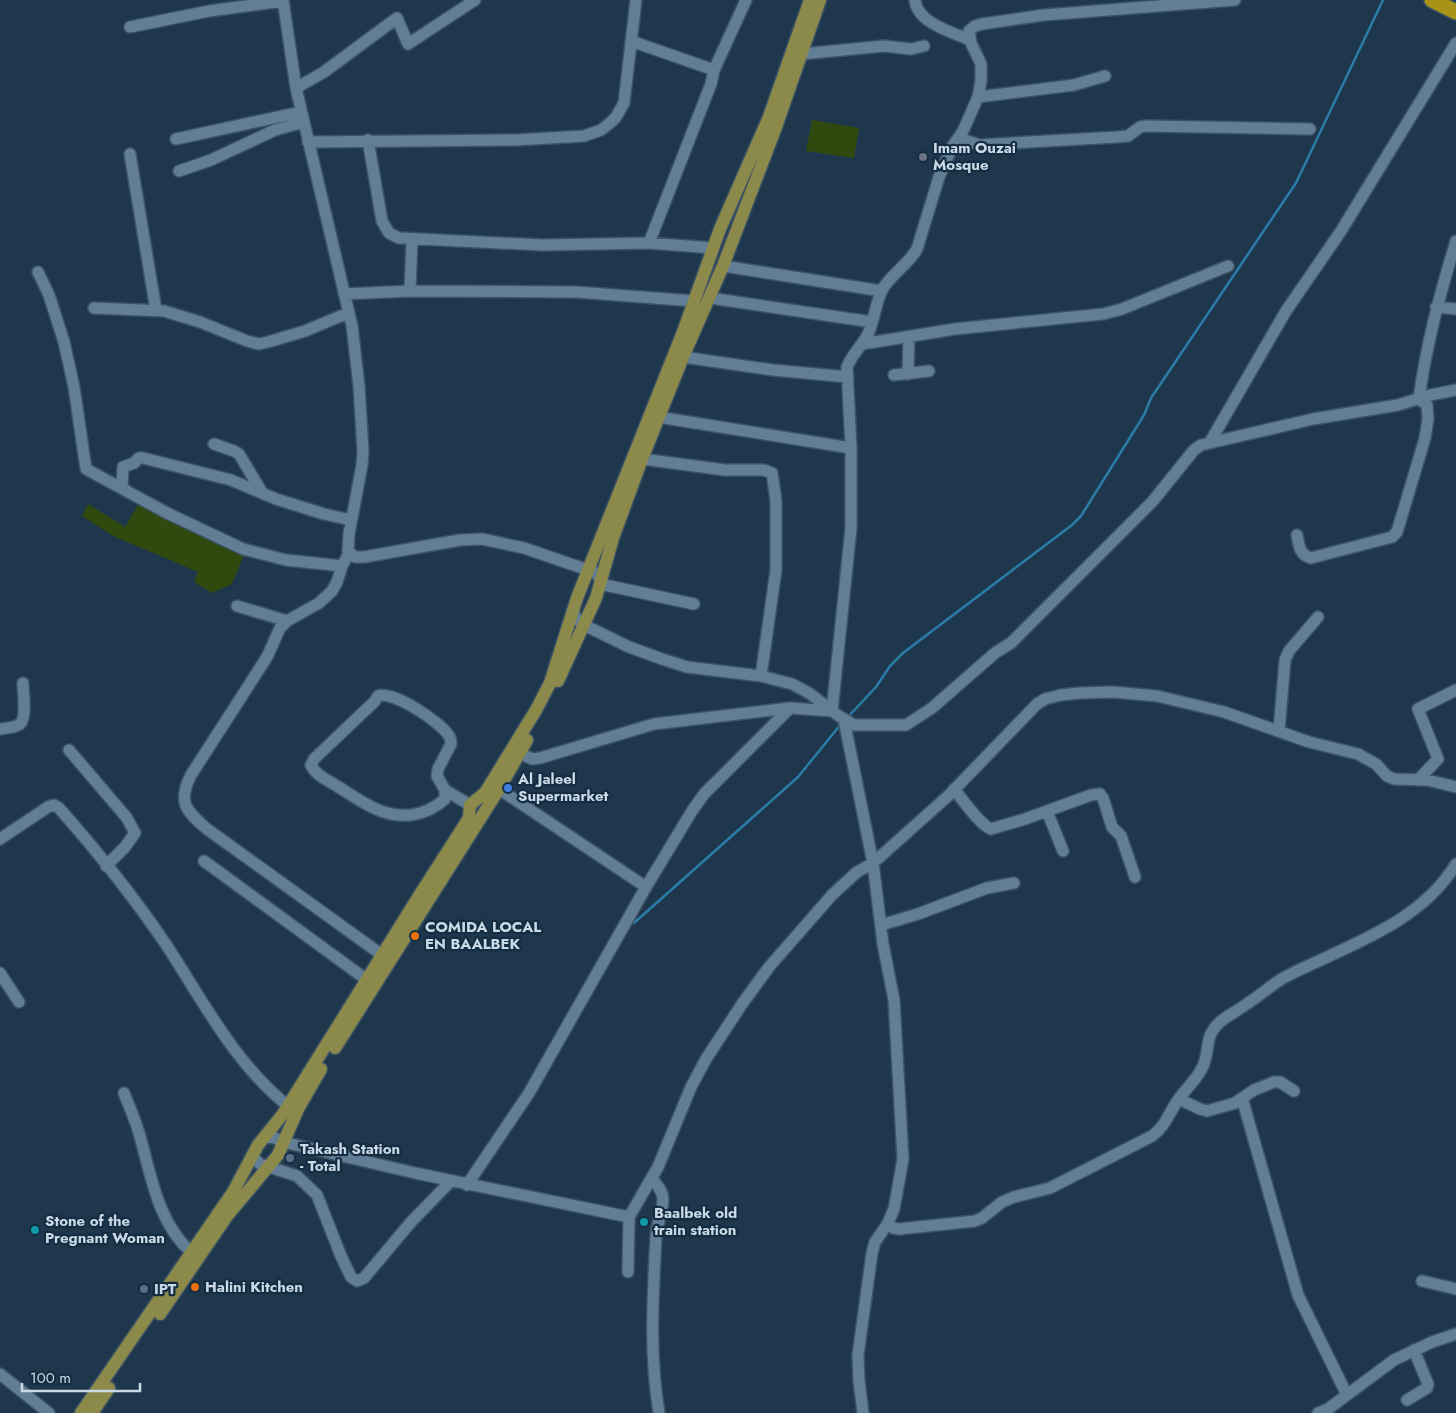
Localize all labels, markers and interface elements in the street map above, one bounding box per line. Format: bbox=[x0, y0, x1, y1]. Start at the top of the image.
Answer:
place label: Imam Ouzai Mosque bbox=[933, 137, 1016, 176]
marker: Imam Ouzai Mosque bbox=[917, 151, 929, 163]
place label: Al Jaleel Supermarket bbox=[517, 768, 609, 807]
marker: Al Jaleel Supermarket bbox=[502, 782, 514, 794]
place label: COMIDA LOCAL EN BAALBEK bbox=[425, 916, 541, 955]
marker: COMIDA LOCAL EN BAALBEK bbox=[409, 930, 421, 942]
place label: Takash Station - Total bbox=[300, 1138, 400, 1177]
marker: Takash Station - Total bbox=[284, 1152, 296, 1164]
place label: Baalbek old train station bbox=[654, 1202, 737, 1241]
place label: Stone of the Pregnant Woman bbox=[45, 1210, 165, 1249]
marker: Baalbek old train station bbox=[638, 1216, 650, 1228]
marker: Stone of the Pregnant Woman bbox=[29, 1224, 41, 1236]
place label: Halini Kitchen bbox=[205, 1276, 303, 1298]
place label: IPT bbox=[154, 1278, 177, 1300]
marker: Halini Kitchen bbox=[189, 1281, 201, 1293]
marker: IPT bbox=[138, 1283, 150, 1295]
scale bar bbox=[22, 1360, 140, 1392]
text: 100 m bbox=[30, 1367, 71, 1389]

